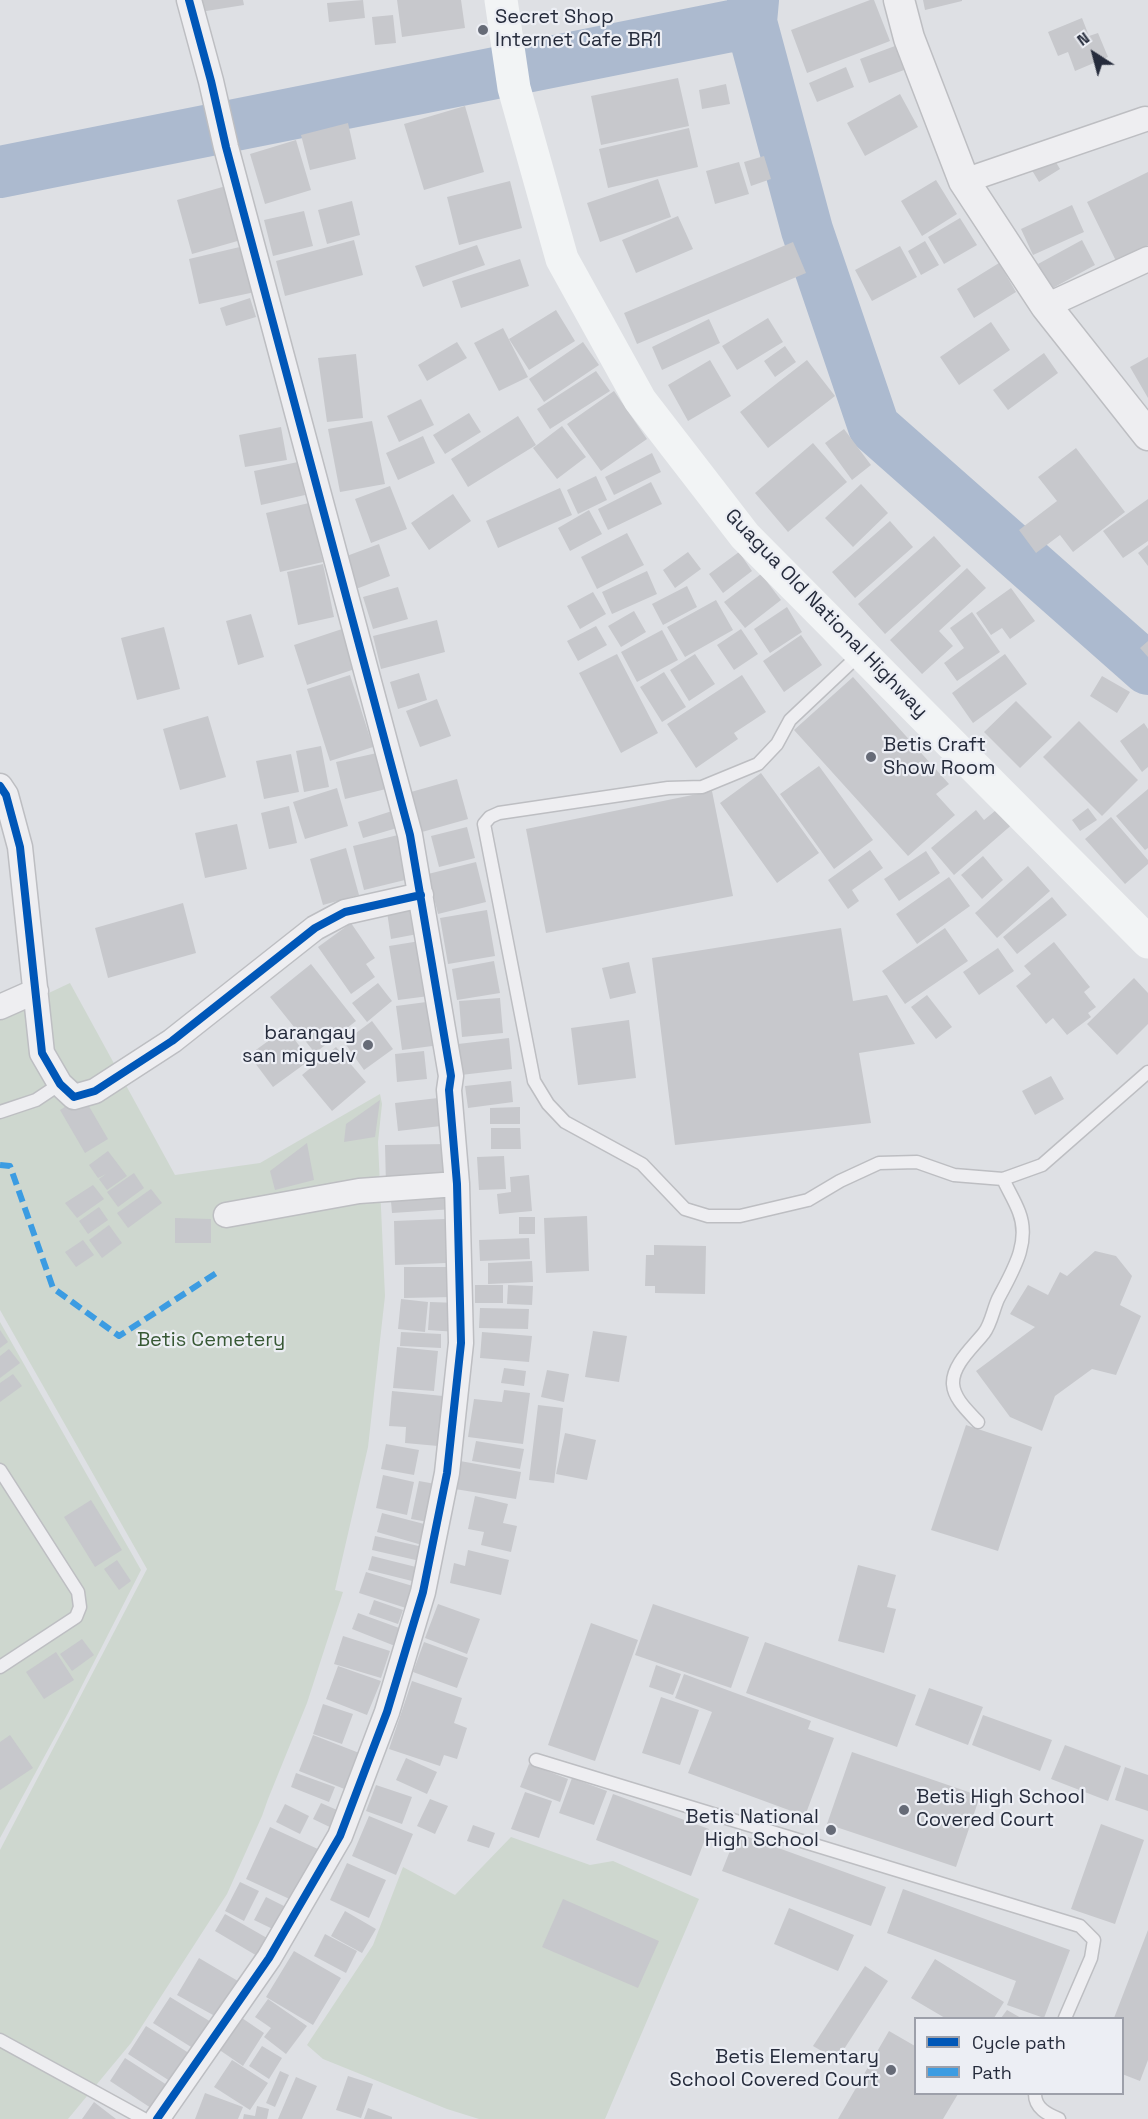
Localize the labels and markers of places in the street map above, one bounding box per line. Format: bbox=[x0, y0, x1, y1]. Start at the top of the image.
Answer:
place label: Secret Shop Internet Cafe BR1 bbox=[495, 6, 661, 53]
marker: Secret Shop Internet Cafe BR1 bbox=[476, 23, 490, 37]
place label: Betis Craft Show Room bbox=[883, 734, 995, 781]
marker: Betis Craft Show Room bbox=[864, 750, 878, 764]
place label: barangay san miguelv bbox=[242, 1022, 356, 1069]
marker: barangay san miguelv bbox=[361, 1038, 375, 1052]
place label: Betis High School Covered Court bbox=[916, 1786, 1085, 1833]
marker: Betis High School Covered Court bbox=[897, 1803, 911, 1817]
place label: Betis National High School bbox=[685, 1806, 819, 1853]
marker: Betis National High School bbox=[824, 1823, 838, 1837]
place label: Betis Elementary School Covered Court bbox=[670, 2046, 879, 2093]
marker: Betis Elementary School Covered Court bbox=[884, 2063, 898, 2077]

